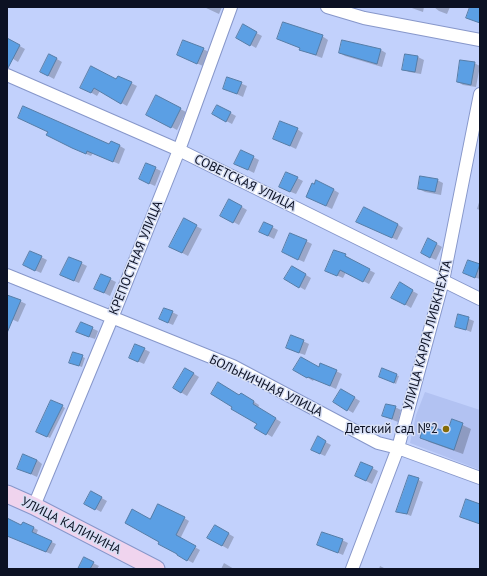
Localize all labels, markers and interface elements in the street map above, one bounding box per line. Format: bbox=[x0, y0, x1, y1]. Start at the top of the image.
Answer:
street label: СОВЕТСКАЯ УЛИЦА bbox=[192, 152, 298, 214]
street label: КРЕПОСТНАЯ УЛИЦА bbox=[106, 199, 166, 317]
street label: УЛИЦА КАРЛА ЛИБКНЕХТА bbox=[400, 258, 456, 412]
street label: БОЛЬНИЧНАЯ УЛИЦА bbox=[207, 352, 325, 420]
place label: Детский сад №2 bbox=[345, 421, 438, 437]
marker: Детский сад №2 bbox=[441, 424, 451, 434]
street label: УЛИЦА КАЛИНИНА bbox=[18, 494, 124, 558]

